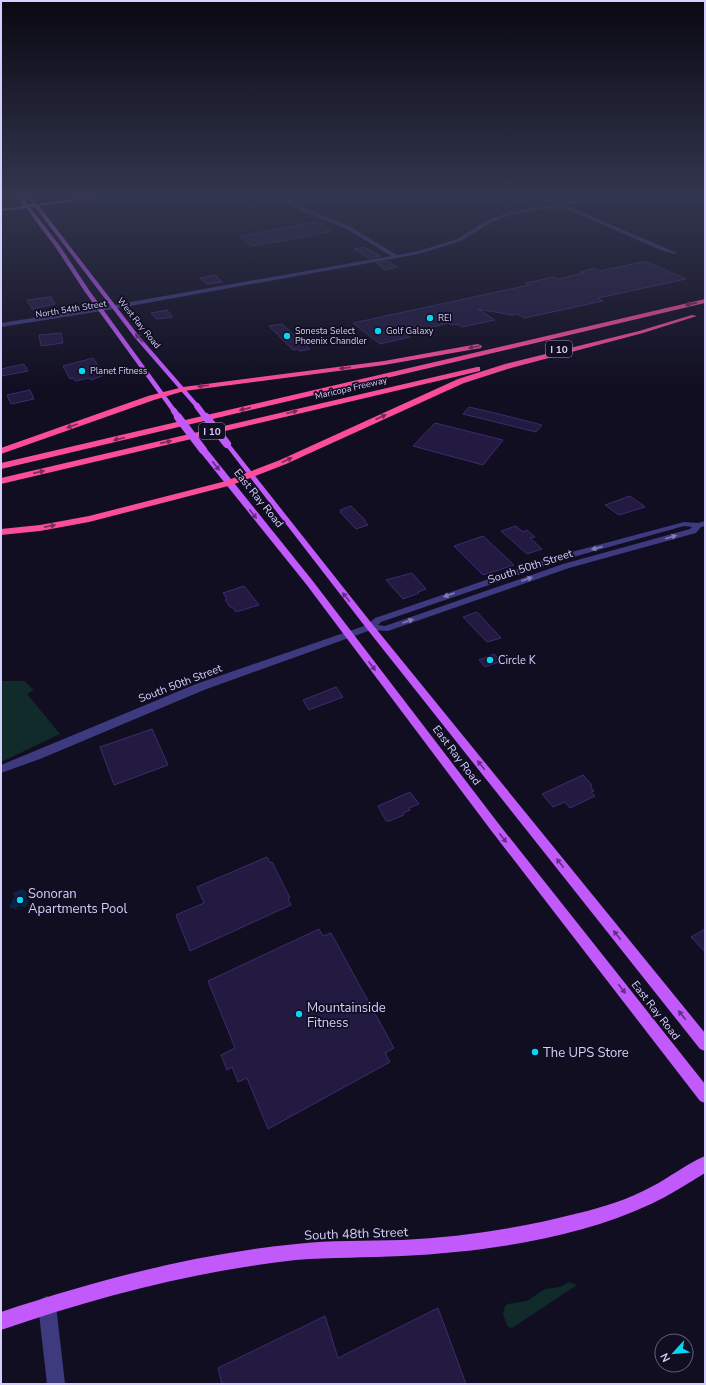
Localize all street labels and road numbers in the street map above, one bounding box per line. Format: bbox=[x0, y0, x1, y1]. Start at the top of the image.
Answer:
street label: West Ray Road bbox=[115, 295, 163, 351]
street label: North 54th Street bbox=[35, 297, 108, 321]
road number: I 10 bbox=[546, 341, 572, 357]
street label: Maricopa Freeway bbox=[314, 374, 389, 402]
road number: I 10 bbox=[199, 423, 225, 439]
street label: East Ray Road bbox=[230, 466, 287, 531]
street label: South 50th Street bbox=[486, 546, 575, 587]
street label: South 50th Street bbox=[136, 661, 224, 706]
street label: East Ray Road bbox=[429, 722, 484, 788]
street label: East Ray Road bbox=[628, 978, 683, 1043]
street label: South 48th Street bbox=[304, 1223, 409, 1245]

